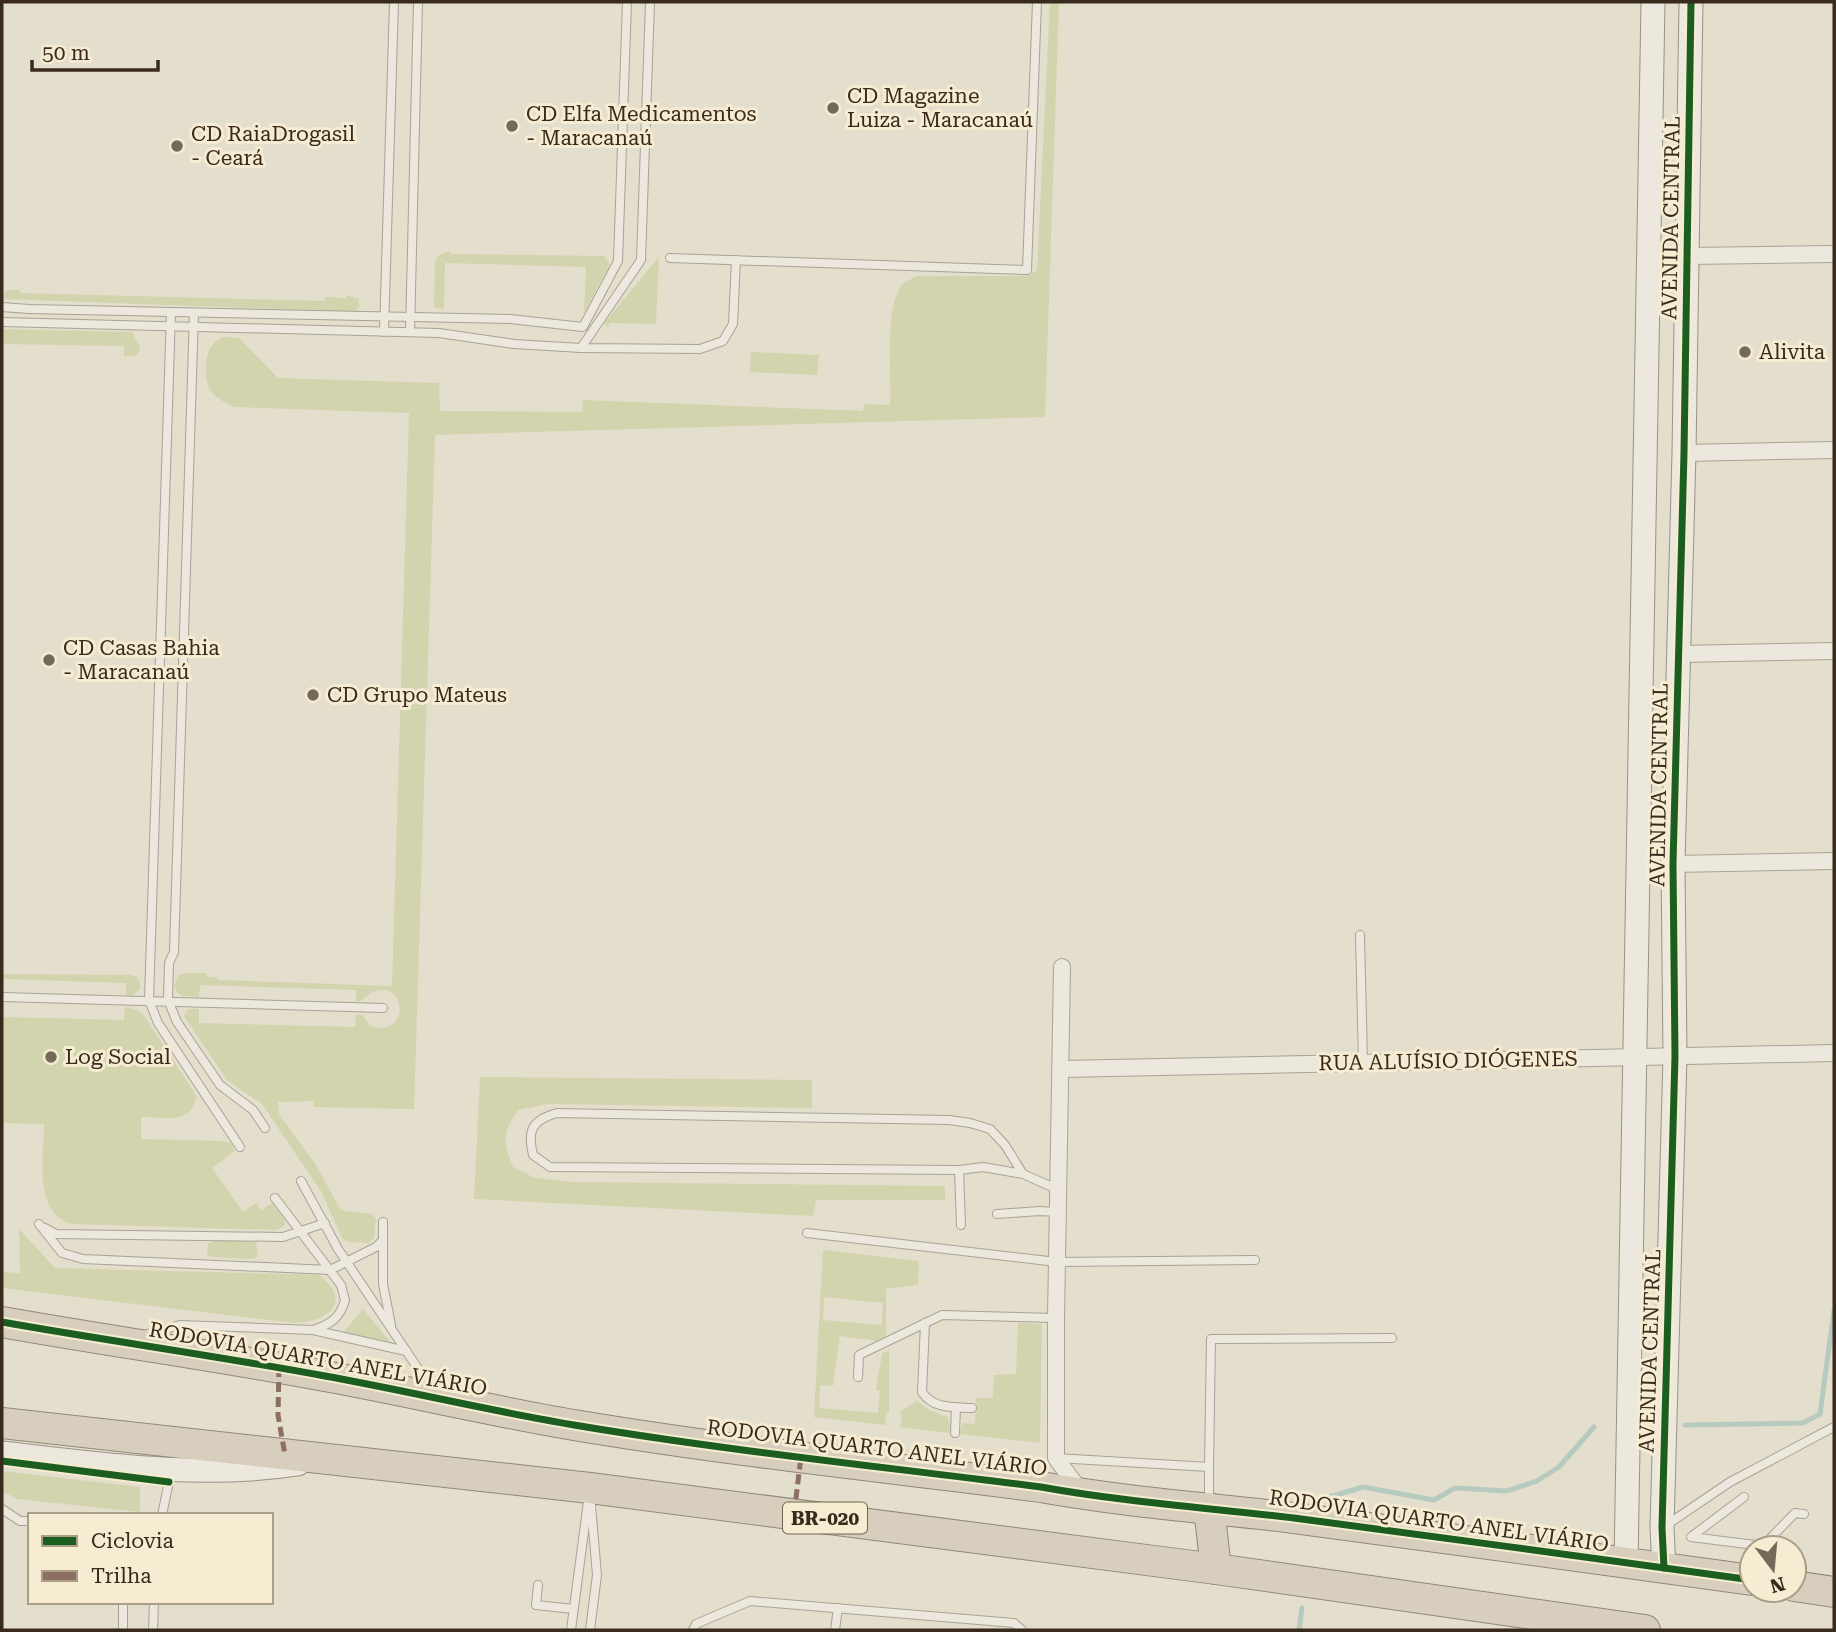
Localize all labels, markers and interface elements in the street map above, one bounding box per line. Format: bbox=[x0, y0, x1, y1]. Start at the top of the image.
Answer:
scale bar bbox=[32, 28, 158, 72]
text: 50 m bbox=[42, 41, 90, 65]
place label: CD Magazine Luiza - Maracanaú bbox=[847, 84, 1033, 132]
marker: CD Magazine Luiza - Maracanaú bbox=[825, 100, 841, 116]
place label: CD Elfa Medicamentos - Maracanaú bbox=[526, 102, 757, 150]
street label: AVENIDA CENTRAL bbox=[1657, 116, 1685, 320]
marker: CD Elfa Medicamentos - Maracanaú bbox=[504, 118, 520, 134]
place label: CD RaiaDrogasil - Ceará bbox=[191, 122, 356, 170]
marker: CD RaiaDrogasil - Ceará bbox=[169, 138, 185, 154]
place label: Alivita bbox=[1759, 340, 1826, 364]
marker: Alivita bbox=[1737, 344, 1753, 360]
place label: CD Casas Bahia - Maracanaú bbox=[63, 636, 220, 684]
marker: CD Casas Bahia - Maracanaú bbox=[41, 652, 57, 668]
place label: CD Grupo Mateus bbox=[327, 683, 507, 707]
street label: AVENIDA CENTRAL bbox=[1645, 683, 1673, 887]
marker: CD Grupo Mateus bbox=[305, 687, 321, 703]
place label: Log Social bbox=[65, 1045, 171, 1069]
street label: RUA ALUÍSIO DIÓGENES bbox=[1318, 1046, 1578, 1075]
marker: Log Social bbox=[43, 1049, 59, 1065]
street label: AVENIDA CENTRAL bbox=[1634, 1249, 1666, 1453]
street label: RODOVIA QUARTO ANEL VIÁRIO bbox=[147, 1316, 489, 1401]
street label: RODOVIA QUARTO ANEL VIÁRIO bbox=[705, 1414, 1049, 1481]
street label: RODOVIA QUARTO ANEL VIÁRIO bbox=[1268, 1484, 1611, 1557]
road number: BR-020 bbox=[783, 1502, 867, 1534]
legend bbox=[28, 1513, 273, 1604]
text: Ciclovia bbox=[91, 1529, 175, 1553]
north arrow bbox=[1738, 1534, 1808, 1604]
text: Trilha bbox=[91, 1564, 152, 1588]
text: N bbox=[1767, 1572, 1788, 1598]

